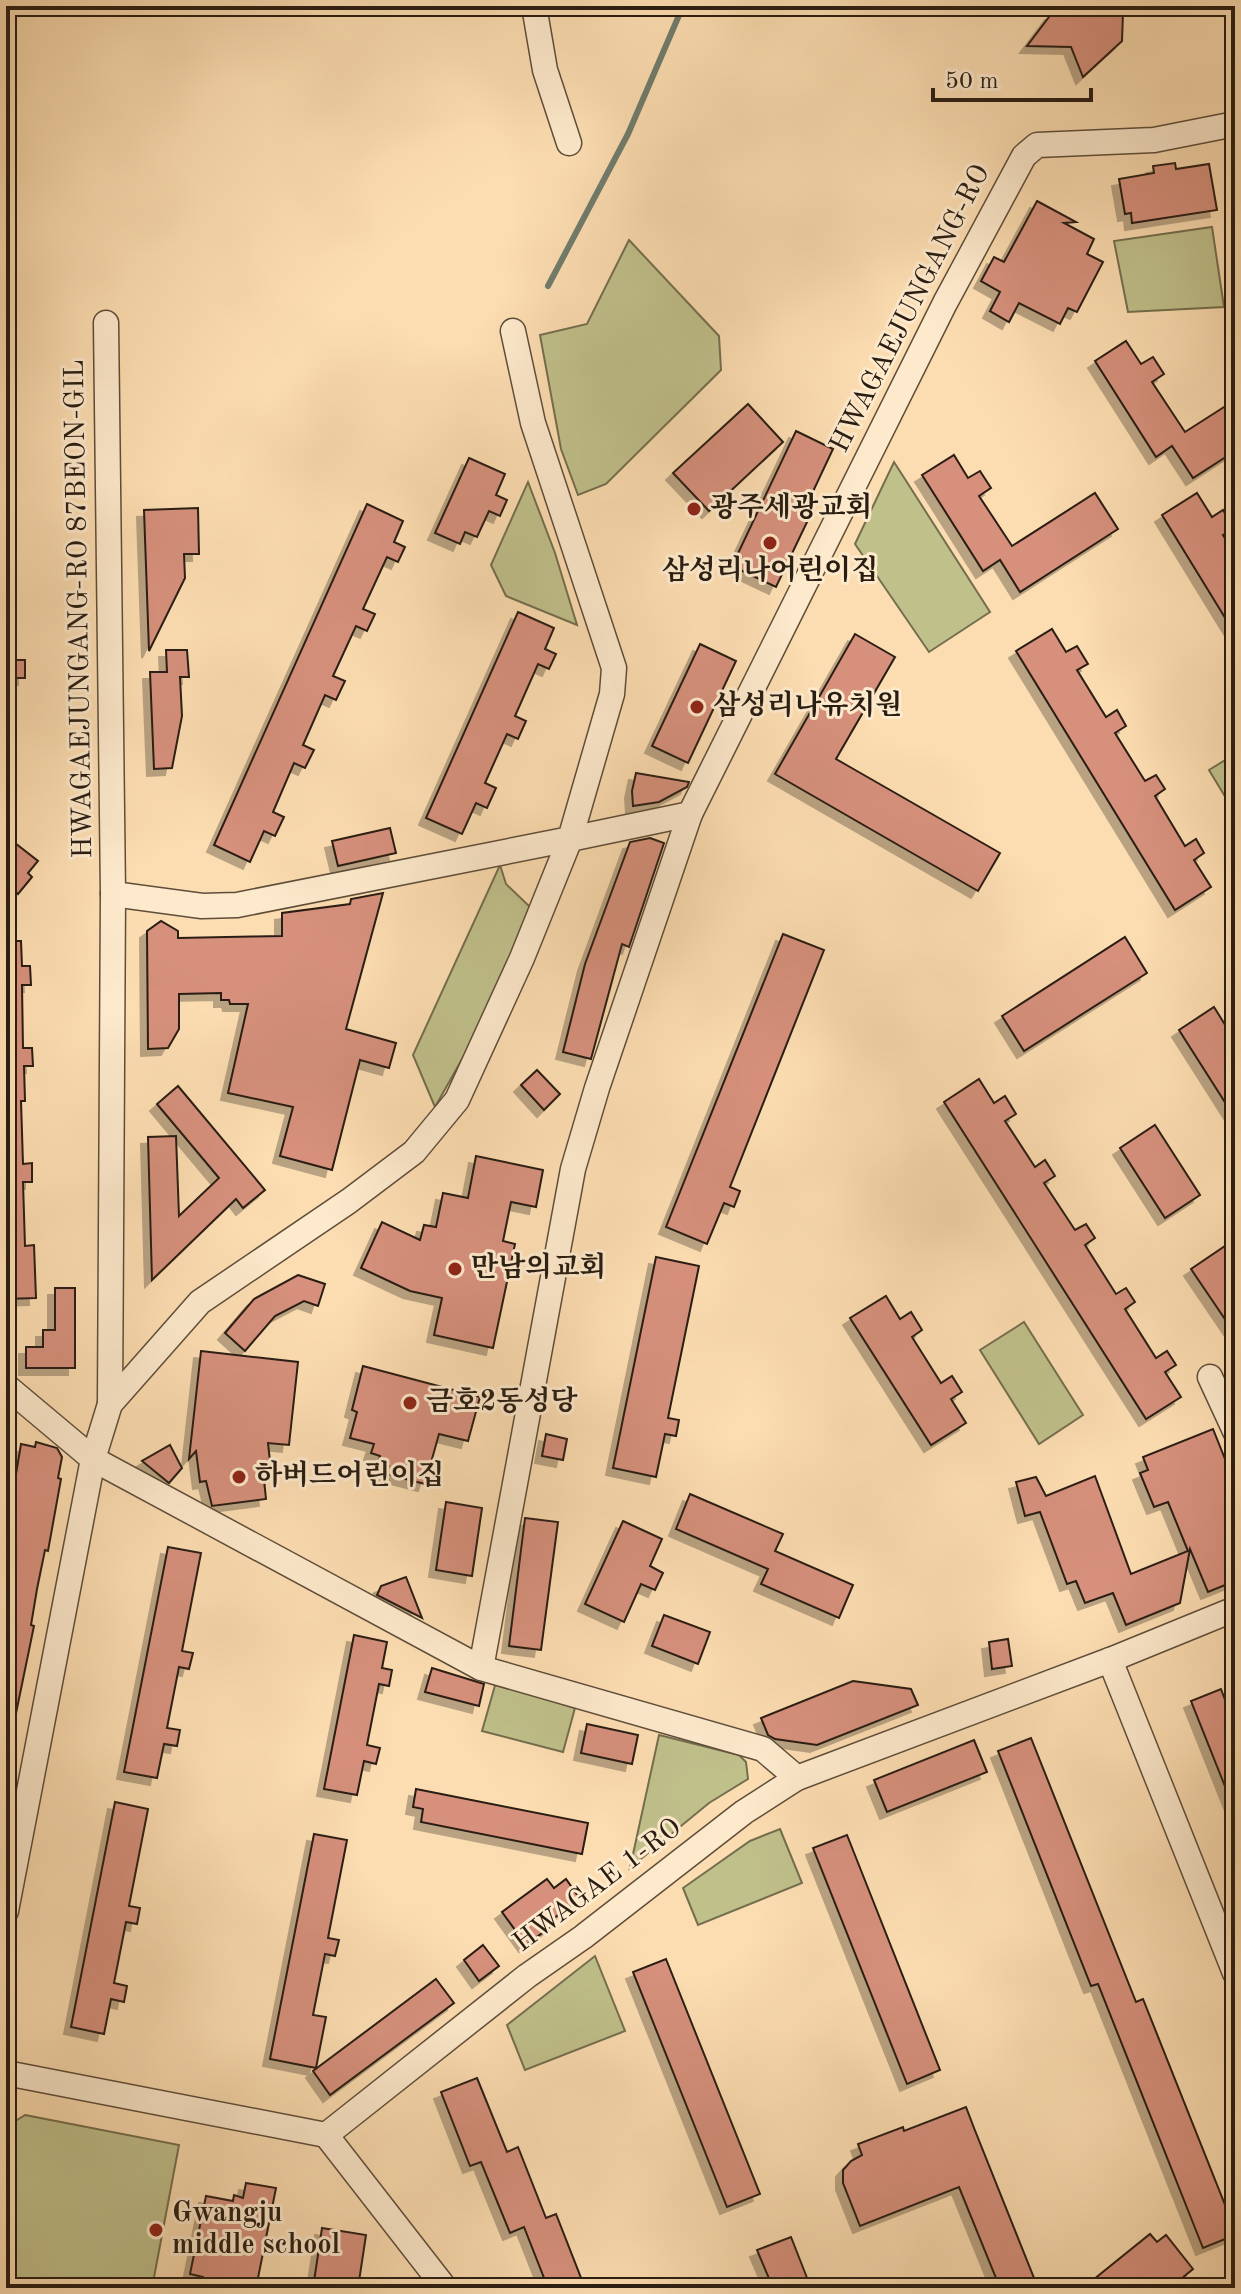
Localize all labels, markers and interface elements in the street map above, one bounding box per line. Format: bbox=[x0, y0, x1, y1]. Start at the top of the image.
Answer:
scale bar bbox=[933, 52, 1091, 102]
text: 50 m bbox=[945, 70, 999, 94]
street label: HWAGAEJUNGANG-RO bbox=[826, 161, 996, 457]
street label: HWAGAEJUNGANG-RO 87BEON-GIL bbox=[62, 359, 98, 859]
place label: 광주세광교회 bbox=[710, 491, 872, 523]
marker: 광주세광교회 bbox=[685, 500, 703, 518]
marker: 삼성리나어린이집 bbox=[761, 534, 779, 552]
place label: 삼성리나어린이집 bbox=[662, 554, 878, 586]
place label: 삼성리나유치원 bbox=[713, 689, 902, 721]
marker: 삼성리나유치원 bbox=[688, 698, 706, 716]
place label: 만남의교회 bbox=[471, 1251, 606, 1283]
marker: 만남의교회 bbox=[446, 1260, 464, 1278]
place label: 금호2동성당 bbox=[426, 1385, 578, 1417]
marker: 금호2동성당 bbox=[401, 1394, 419, 1412]
place label: 하버드어린이집 bbox=[255, 1459, 444, 1491]
marker: 하버드어린이집 bbox=[230, 1468, 248, 1486]
street label: HWAGAE 1-RO bbox=[509, 1814, 687, 1958]
place label: Gwangju middle school bbox=[172, 2200, 341, 2260]
marker: Gwangju middle school bbox=[147, 2221, 165, 2239]

